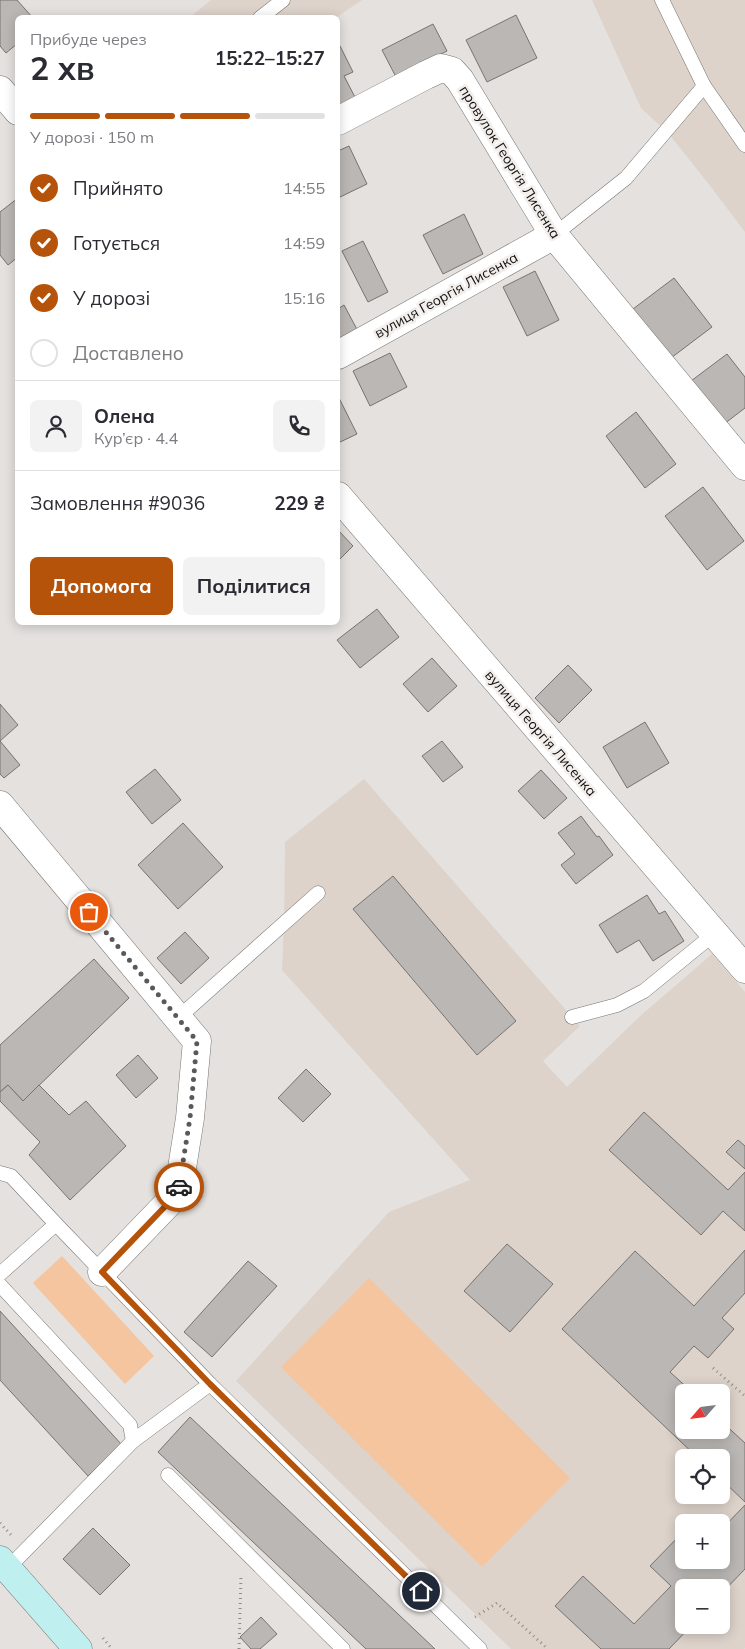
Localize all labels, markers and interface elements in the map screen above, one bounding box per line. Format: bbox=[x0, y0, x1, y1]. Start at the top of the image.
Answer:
text: Прибуде через bbox=[30, 29, 147, 49]
text: 15:22–15:27 bbox=[215, 46, 325, 70]
text: 2 хв bbox=[30, 48, 95, 88]
street label: провулок Георгія Лисенка bbox=[455, 82, 565, 242]
text: У дорозі · 150 m bbox=[30, 127, 154, 147]
icon: check bbox=[30, 174, 58, 202]
text: Прийнято bbox=[73, 176, 163, 200]
text: 14:55 bbox=[283, 178, 325, 198]
icon: check bbox=[30, 229, 58, 257]
text: Готується bbox=[73, 231, 160, 255]
text: 14:59 bbox=[283, 233, 325, 253]
street label: вулиця Георгія Лисенка bbox=[371, 248, 521, 342]
icon: check bbox=[30, 284, 58, 312]
text: У дорозі bbox=[73, 286, 150, 310]
text: 15:16 bbox=[283, 288, 325, 308]
text: Доставлено bbox=[73, 341, 184, 365]
button: person bbox=[30, 400, 82, 452]
button: phone bbox=[273, 400, 325, 452]
text: Олена bbox=[94, 404, 155, 428]
text: Кур’єр · 4.4 bbox=[94, 428, 178, 448]
text: Замовлення #9036 bbox=[30, 491, 205, 515]
text: 229 ₴ bbox=[274, 491, 325, 515]
button: Допомога bbox=[30, 557, 173, 615]
button: Поділитися bbox=[183, 557, 325, 615]
street label: вулиця Георгія Лисенка bbox=[481, 666, 601, 800]
pin bbox=[68, 891, 110, 933]
icon: bag bbox=[75, 898, 103, 926]
courier bbox=[154, 1162, 204, 1212]
icon: car bbox=[165, 1173, 193, 1201]
north arrow bbox=[675, 1384, 730, 1439]
map controls bbox=[675, 1384, 730, 1634]
button: locate bbox=[675, 1449, 730, 1504]
button: + bbox=[675, 1514, 730, 1569]
pin bbox=[400, 1570, 442, 1612]
icon: home bbox=[407, 1577, 435, 1605]
button: − bbox=[675, 1579, 730, 1634]

